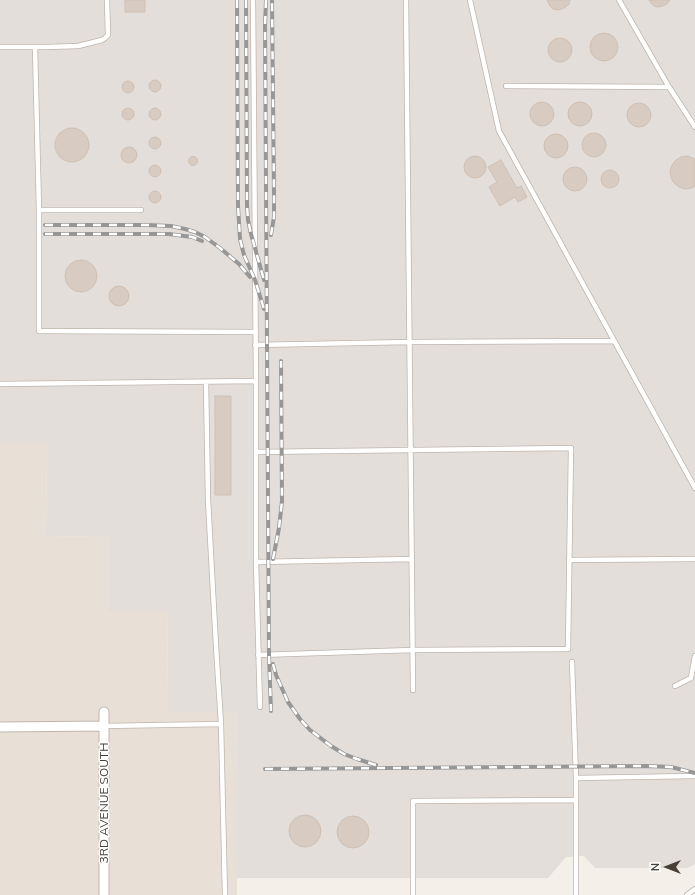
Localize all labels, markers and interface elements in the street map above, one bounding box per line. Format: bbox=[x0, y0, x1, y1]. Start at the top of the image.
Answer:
street label: 3RD AVENUE SOUTH bbox=[97, 742, 111, 864]
north arrow bbox=[647, 847, 687, 887]
text: N bbox=[648, 863, 662, 871]

